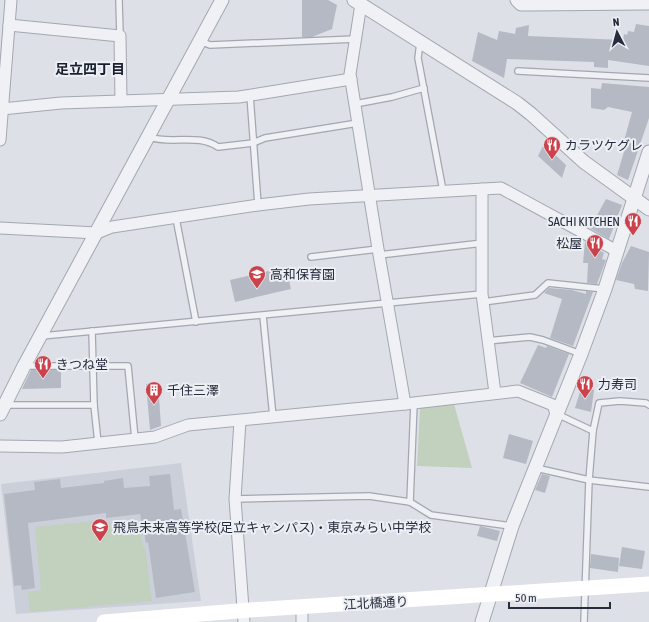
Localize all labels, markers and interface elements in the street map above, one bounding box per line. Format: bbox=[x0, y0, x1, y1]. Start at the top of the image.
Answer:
north arrow bbox=[597, 12, 637, 52]
text: N bbox=[612, 16, 620, 28]
district label: 足立四丁目 bbox=[55, 61, 125, 77]
restaurant icon: カラツケグレ bbox=[542, 135, 562, 160]
place label: カラツケグレ bbox=[565, 138, 643, 153]
restaurant icon: SACHI KITCHEN bbox=[623, 211, 643, 236]
place label: SACHI KITCHEN bbox=[548, 214, 620, 229]
restaurant icon: 松屋 bbox=[585, 233, 605, 258]
place label: 松屋 bbox=[556, 236, 582, 251]
school or university icon: 高和保育園 bbox=[247, 264, 267, 289]
place label: 高和保育園 bbox=[270, 267, 335, 282]
restaurant icon: きつね堂 bbox=[33, 354, 53, 379]
place label: きつね堂 bbox=[56, 357, 108, 372]
restaurant icon: 力寿司 bbox=[575, 374, 595, 399]
place label: 力寿司 bbox=[598, 377, 637, 392]
building icon: 千住三澤 bbox=[144, 380, 164, 405]
place label: 千住三澤 bbox=[167, 383, 219, 398]
school or university icon: 飛鳥未来高等学校(足立キャンパス)・東京みらい中学校 bbox=[90, 517, 110, 542]
place label: 飛鳥未来高等学校(足立キャンパス)・東京みらい中学校 bbox=[113, 520, 431, 535]
scale bar bbox=[509, 584, 610, 610]
text: 50 m bbox=[515, 591, 537, 605]
street label: 江北橋通り bbox=[343, 594, 409, 612]

